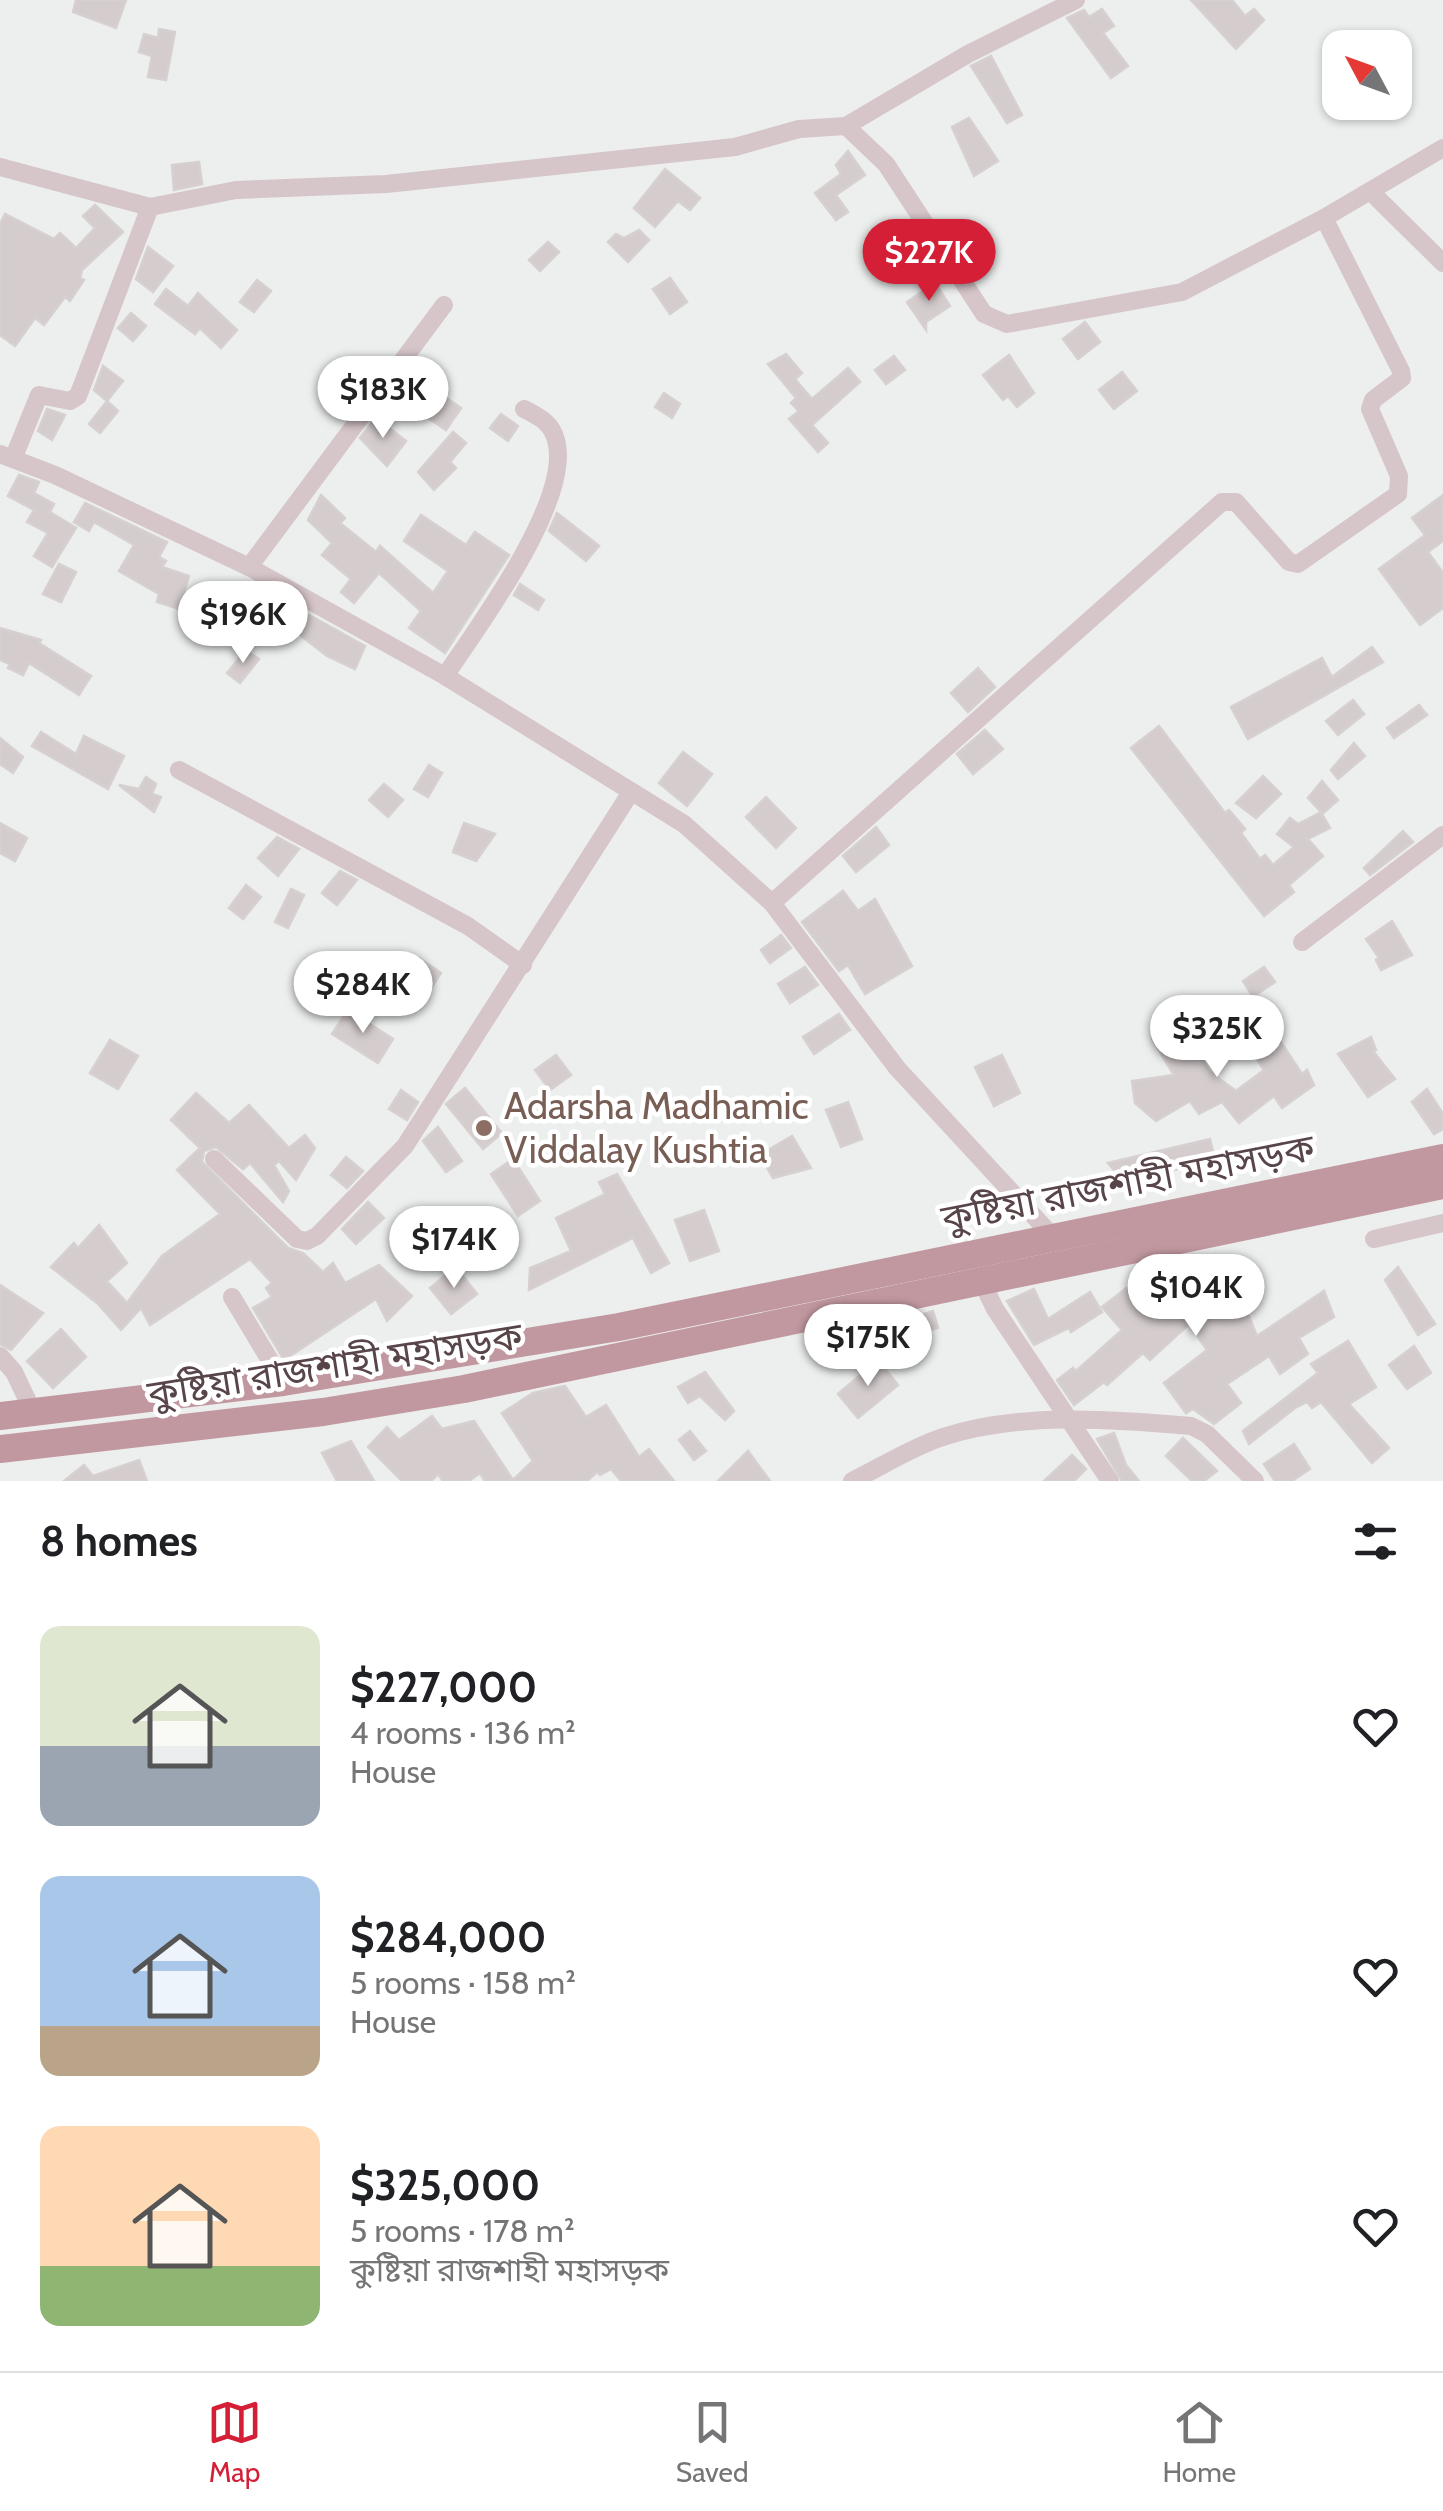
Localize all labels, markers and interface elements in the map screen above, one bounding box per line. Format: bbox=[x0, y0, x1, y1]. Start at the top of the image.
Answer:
north arrow bbox=[1322, 30, 1412, 120]
map controls bbox=[1322, 30, 1412, 120]
pin: $227K bbox=[859, 219, 999, 304]
text: $227K bbox=[885, 232, 973, 271]
pin: $183K bbox=[313, 356, 453, 441]
text: $183K bbox=[339, 369, 427, 408]
pin: $196K bbox=[173, 581, 313, 666]
text: $196K bbox=[200, 594, 286, 633]
pin: $284K bbox=[293, 951, 433, 1036]
text: $284K bbox=[316, 964, 410, 1003]
pin: $325K bbox=[1147, 995, 1287, 1080]
text: $325K bbox=[1172, 1008, 1262, 1047]
place label: Adarsha Madhamic Viddalay Kushtia bbox=[504, 1082, 809, 1173]
marker: Adarsha Madhamic Viddalay Kushtia bbox=[473, 1117, 495, 1139]
street label: কুষ্টিয়া রাজশাহী মহাসড়ক bbox=[936, 1123, 1320, 1242]
pin: $174K bbox=[384, 1206, 524, 1291]
text: $174K bbox=[411, 1219, 497, 1258]
pin: $104K bbox=[1126, 1254, 1266, 1339]
text: $104K bbox=[1150, 1267, 1242, 1306]
pin: $175K bbox=[798, 1304, 938, 1389]
street label: কুষ্টিয়া রাজশাহী মহাসড়ক bbox=[143, 1311, 527, 1418]
text: $175K bbox=[826, 1317, 910, 1356]
icon: filters bbox=[1348, 1514, 1403, 1569]
text: 8 homes bbox=[40, 1515, 198, 1567]
text: $227,000 bbox=[350, 1661, 537, 1713]
icon: home bbox=[120, 1666, 240, 1786]
icon: heart bbox=[1348, 1699, 1403, 1754]
text: 4 rooms · 136 m² bbox=[350, 1713, 576, 1752]
text: House bbox=[350, 1752, 436, 1791]
text: $284,000 bbox=[350, 1911, 546, 1963]
icon: home bbox=[120, 1916, 240, 2036]
icon: heart bbox=[1348, 1949, 1403, 2004]
text: 5 rooms · 158 m² bbox=[350, 1963, 576, 2002]
text: House bbox=[350, 2002, 436, 2041]
text: $325,000 bbox=[350, 2159, 540, 2211]
icon: home bbox=[120, 2166, 240, 2286]
icon: heart bbox=[1348, 2199, 1403, 2254]
text: 5 rooms · 178 m² bbox=[350, 2211, 575, 2250]
text: কুষ্টিয়া রাজশাহী মহাসড়ক bbox=[350, 2250, 669, 2289]
tab: Map bbox=[207, 2395, 262, 2489]
tab: Saved bbox=[676, 2395, 749, 2489]
tab: Home bbox=[1162, 2395, 1236, 2489]

